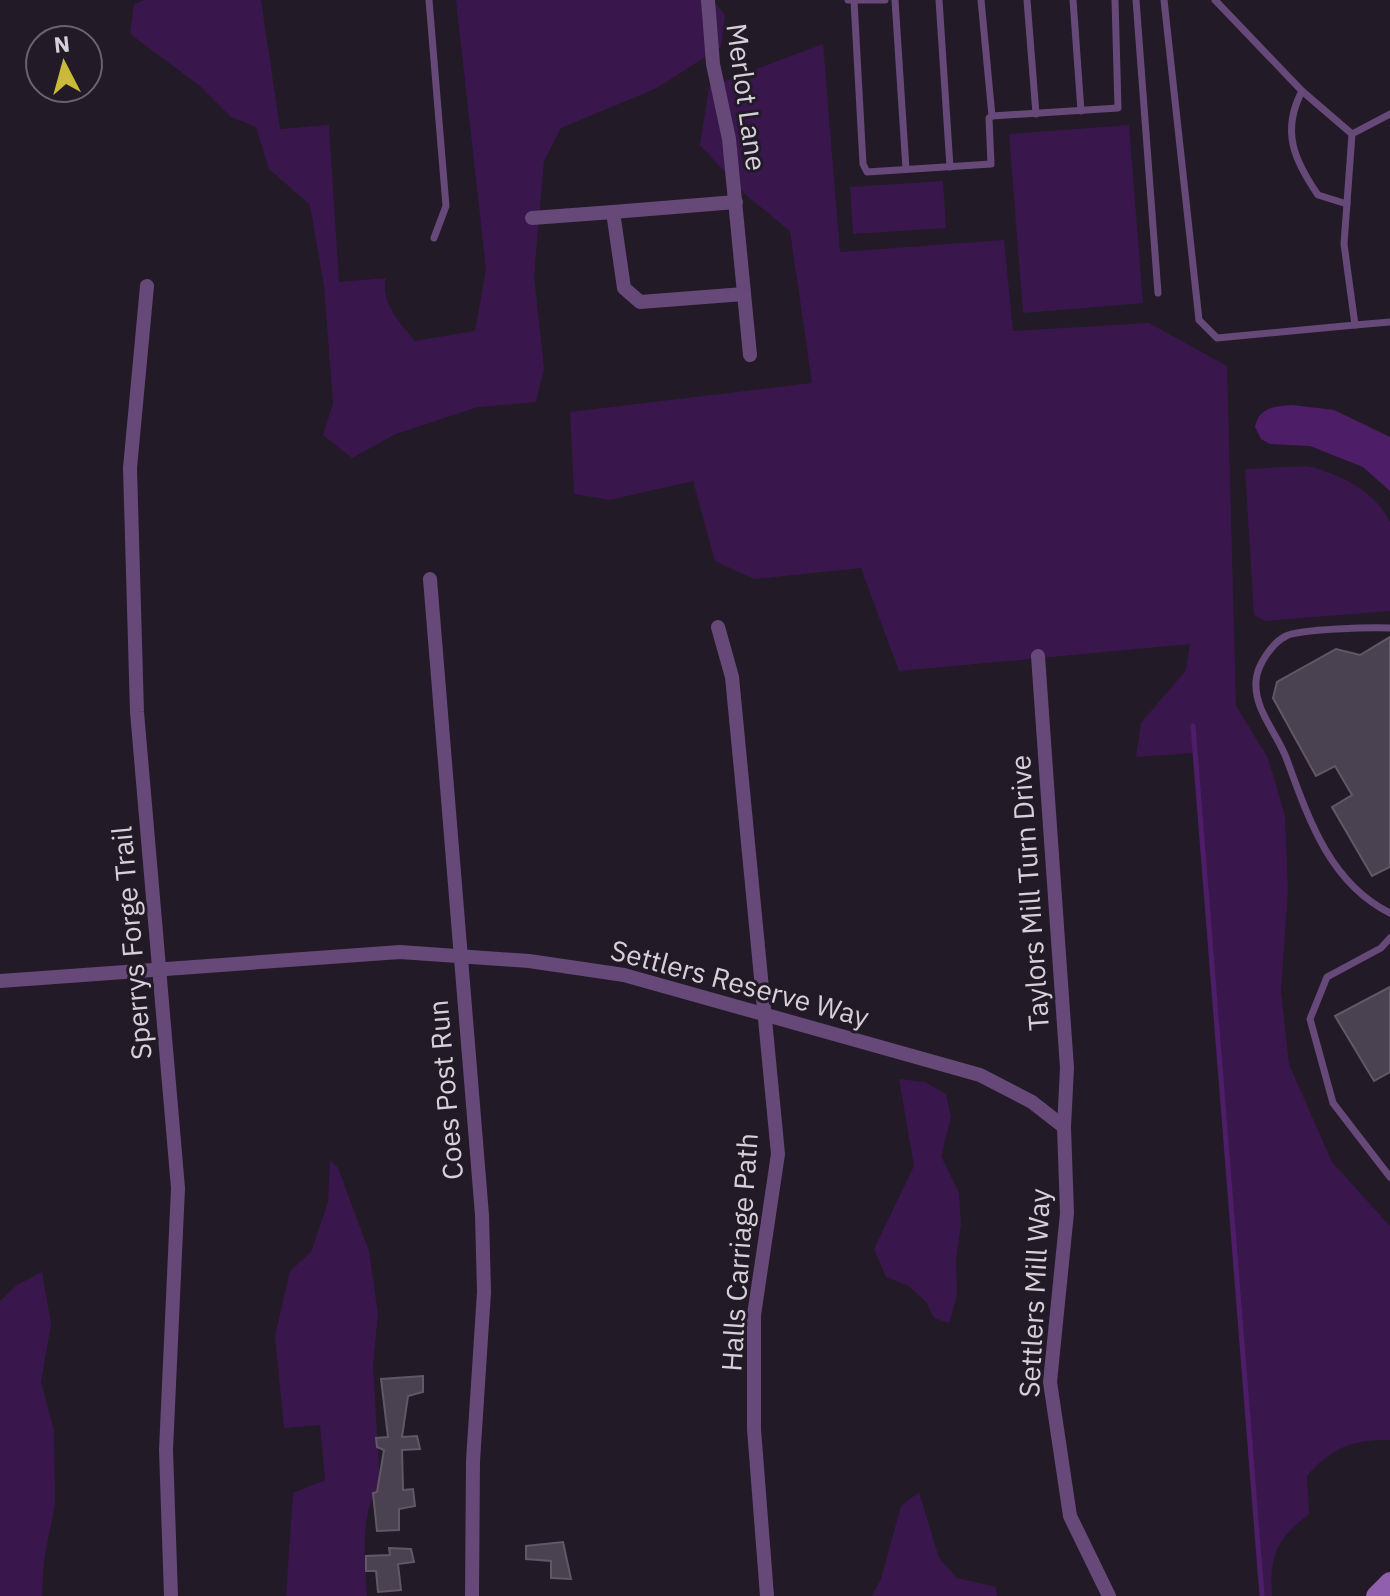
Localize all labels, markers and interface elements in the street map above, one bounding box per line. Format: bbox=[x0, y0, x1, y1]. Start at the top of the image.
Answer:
street label: Merlot Lane bbox=[718, 21, 776, 173]
north arrow bbox=[24, 24, 104, 104]
text: N bbox=[52, 28, 71, 59]
street label: Taylors Mill Turn Drive bbox=[1001, 754, 1057, 1032]
street label: Sperrys Forge Trail bbox=[102, 825, 160, 1061]
street label: Settlers Reserve Way bbox=[607, 931, 873, 1035]
street label: Coes Post Run bbox=[419, 999, 471, 1181]
street label: Halls Carriage Path bbox=[712, 1132, 766, 1372]
street label: Settlers Mill Way bbox=[1010, 1187, 1058, 1399]

